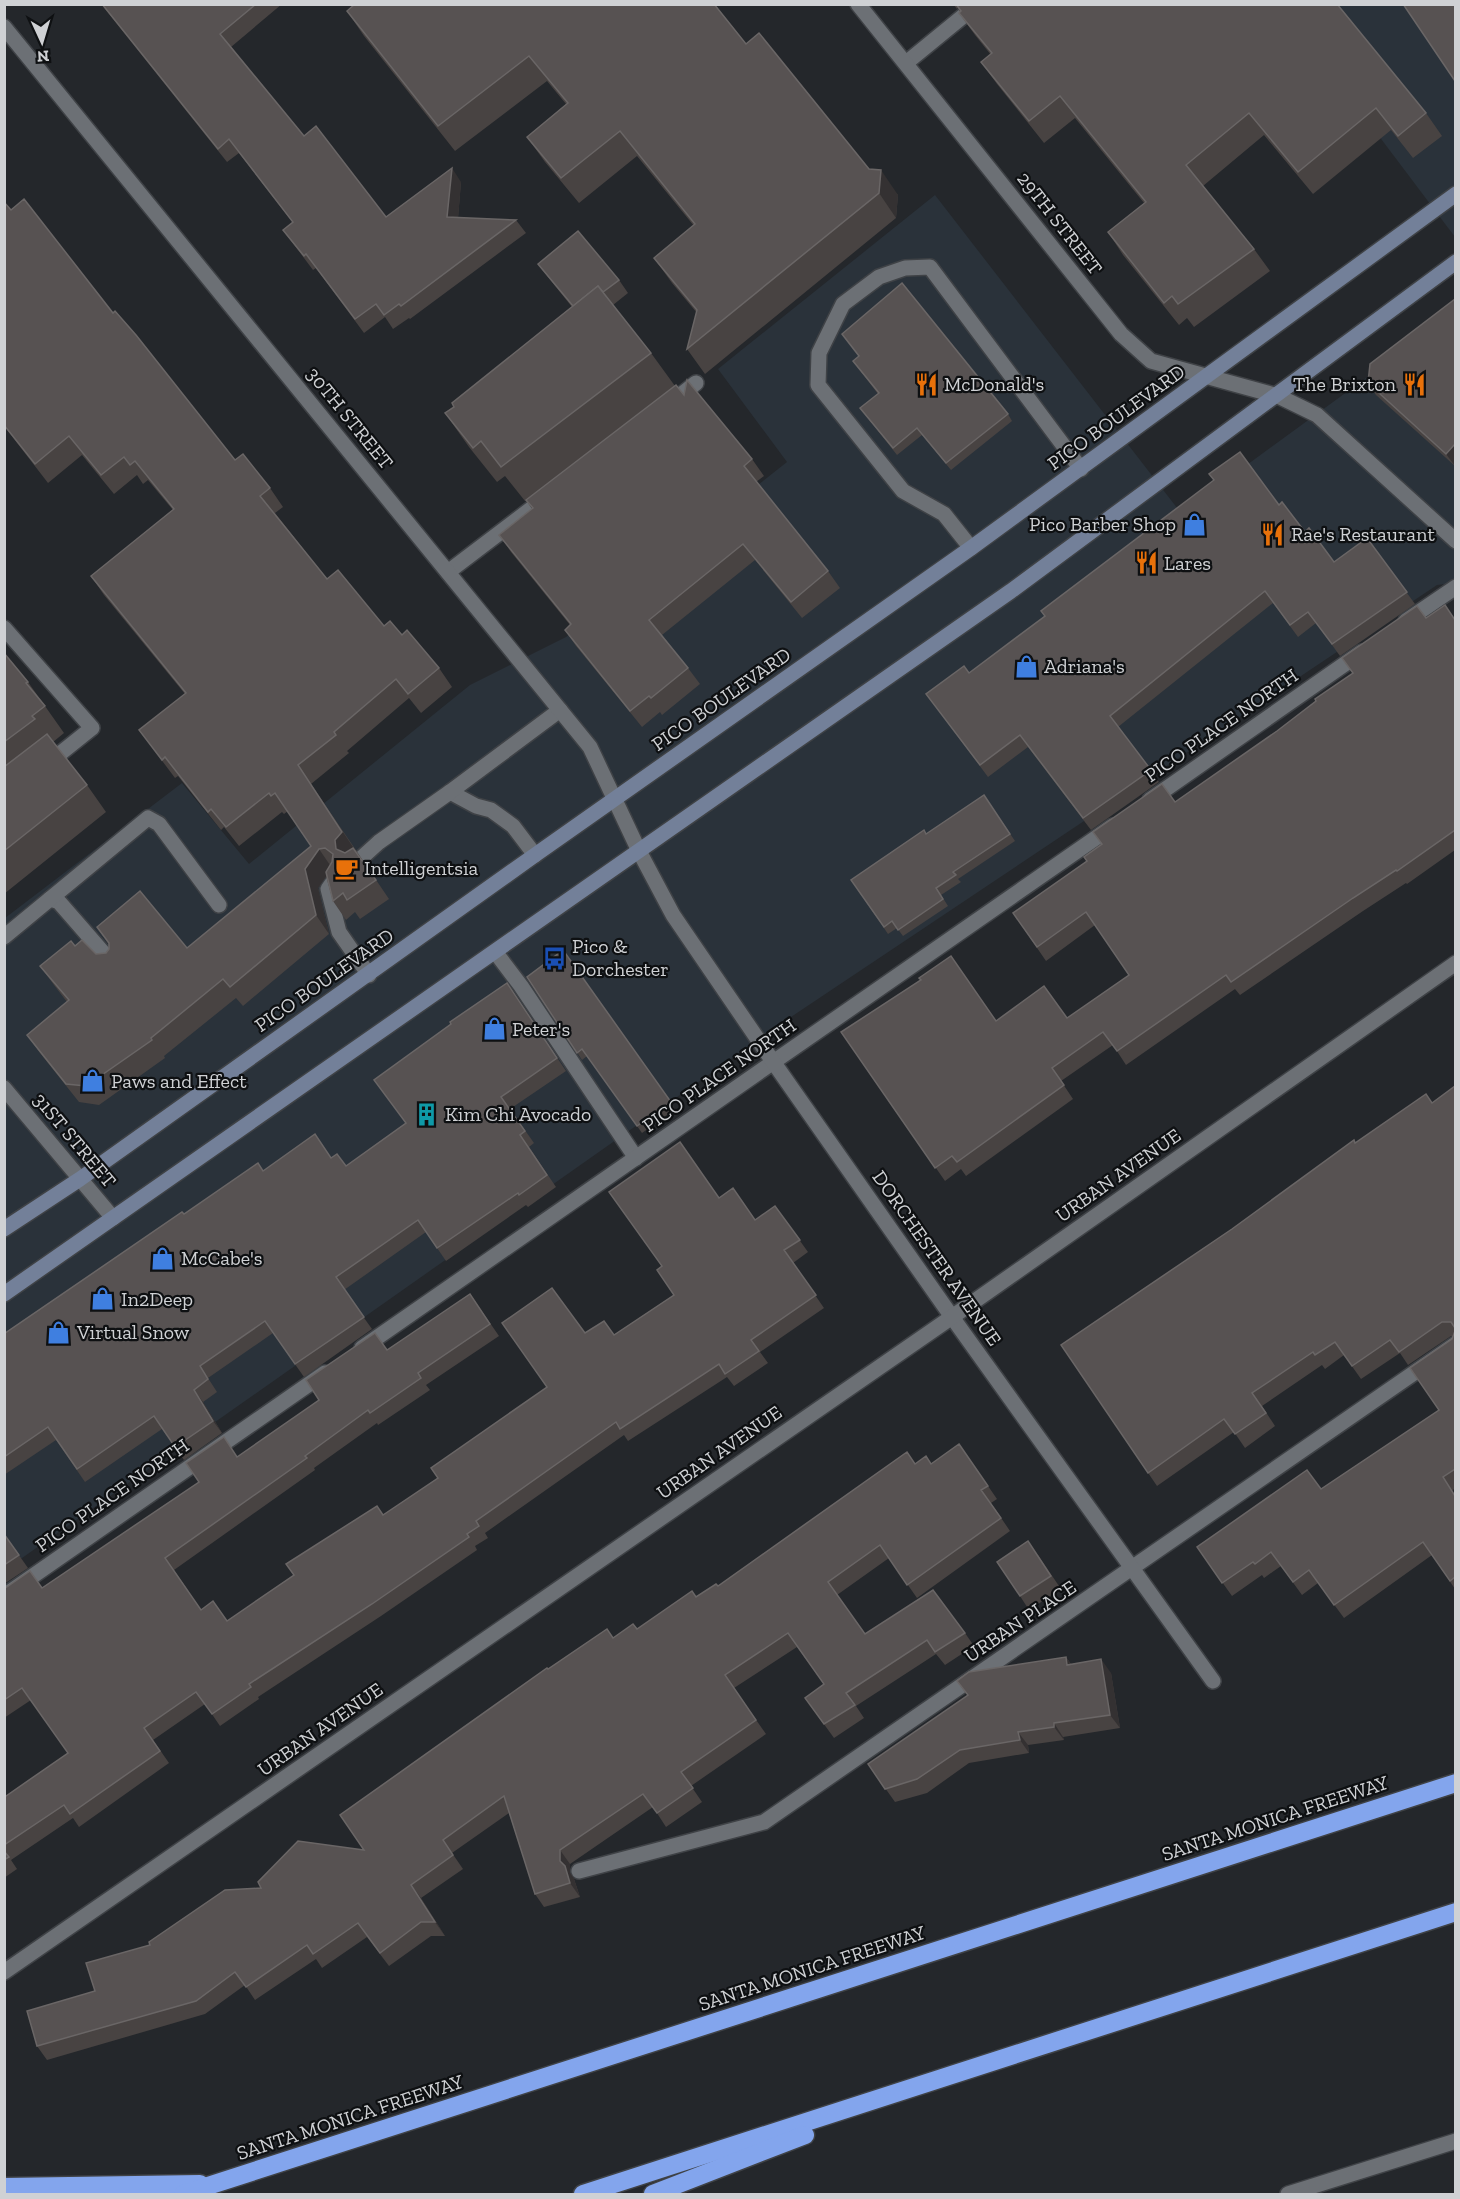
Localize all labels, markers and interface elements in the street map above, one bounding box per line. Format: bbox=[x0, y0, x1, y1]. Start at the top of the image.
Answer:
north arrow bbox=[12, 12, 72, 72]
text: N bbox=[36, 47, 50, 66]
street label: 29TH STREET bbox=[1012, 167, 1108, 279]
street label: PICO BOULEVARD bbox=[1043, 359, 1189, 475]
street label: 30TH STREET bbox=[302, 362, 398, 474]
restaurant icon: McDonald's bbox=[913, 371, 939, 397]
restaurant icon: The Brixton bbox=[1401, 371, 1427, 397]
place label: McDonald's bbox=[944, 372, 1044, 396]
place label: The Brixton bbox=[1293, 372, 1397, 396]
shop icon: Pico Barber Shop bbox=[1181, 511, 1207, 537]
place label: Pico Barber Shop bbox=[1029, 512, 1176, 536]
restaurant icon: Rae's Restaurant bbox=[1260, 521, 1286, 547]
place label: Rae's Restaurant bbox=[1291, 522, 1435, 546]
restaurant icon: Lares bbox=[1133, 550, 1159, 576]
place label: Lares bbox=[1164, 551, 1211, 575]
street label: PICO BOULEVARD bbox=[647, 642, 795, 756]
shop icon: Adriana's bbox=[1013, 653, 1039, 679]
place label: Adriana's bbox=[1044, 654, 1125, 678]
street label: PICO PLACE NORTH bbox=[1140, 663, 1302, 787]
cafe icon: Intelligentsia bbox=[333, 855, 359, 881]
place label: Intelligentsia bbox=[364, 856, 479, 880]
street label: PICO BOULEVARD bbox=[250, 923, 398, 1037]
place label: Pico & Dorchester bbox=[572, 934, 669, 981]
bus stop icon: Pico & Dorchester bbox=[541, 945, 567, 971]
street label: PICO PLACE NORTH bbox=[638, 1013, 800, 1137]
shop icon: Peter's bbox=[481, 1016, 507, 1042]
place label: Peter's bbox=[512, 1017, 570, 1041]
shop icon: Paws and Effect bbox=[80, 1068, 106, 1094]
place label: Paws and Effect bbox=[111, 1069, 247, 1093]
street label: 31ST STREET bbox=[29, 1088, 121, 1192]
building icon: Kim Chi Avocado bbox=[414, 1101, 440, 1127]
place label: Kim Chi Avocado bbox=[445, 1102, 591, 1126]
street label: URBAN AVENUE bbox=[1051, 1123, 1185, 1227]
street label: DORCHESTER AVENUE bbox=[867, 1166, 1007, 1350]
shop icon: McCabe's bbox=[150, 1245, 176, 1271]
place label: McCabe's bbox=[181, 1246, 262, 1270]
shop icon: In2Deep bbox=[90, 1286, 116, 1312]
place label: In2Deep bbox=[121, 1287, 193, 1311]
shop icon: Virtual Snow bbox=[46, 1319, 72, 1345]
place label: Virtual Snow bbox=[76, 1320, 190, 1344]
street label: URBAN AVENUE bbox=[652, 1400, 786, 1504]
street label: PICO PLACE NORTH bbox=[31, 1433, 193, 1557]
street label: URBAN PLACE bbox=[959, 1575, 1081, 1667]
street label: URBAN AVENUE bbox=[253, 1677, 387, 1781]
street label: SANTA MONICA FREEWAY bbox=[1159, 1770, 1392, 1866]
street label: SANTA MONICA FREEWAY bbox=[696, 1920, 929, 2016]
street label: SANTA MONICA FREEWAY bbox=[234, 2069, 467, 2165]

